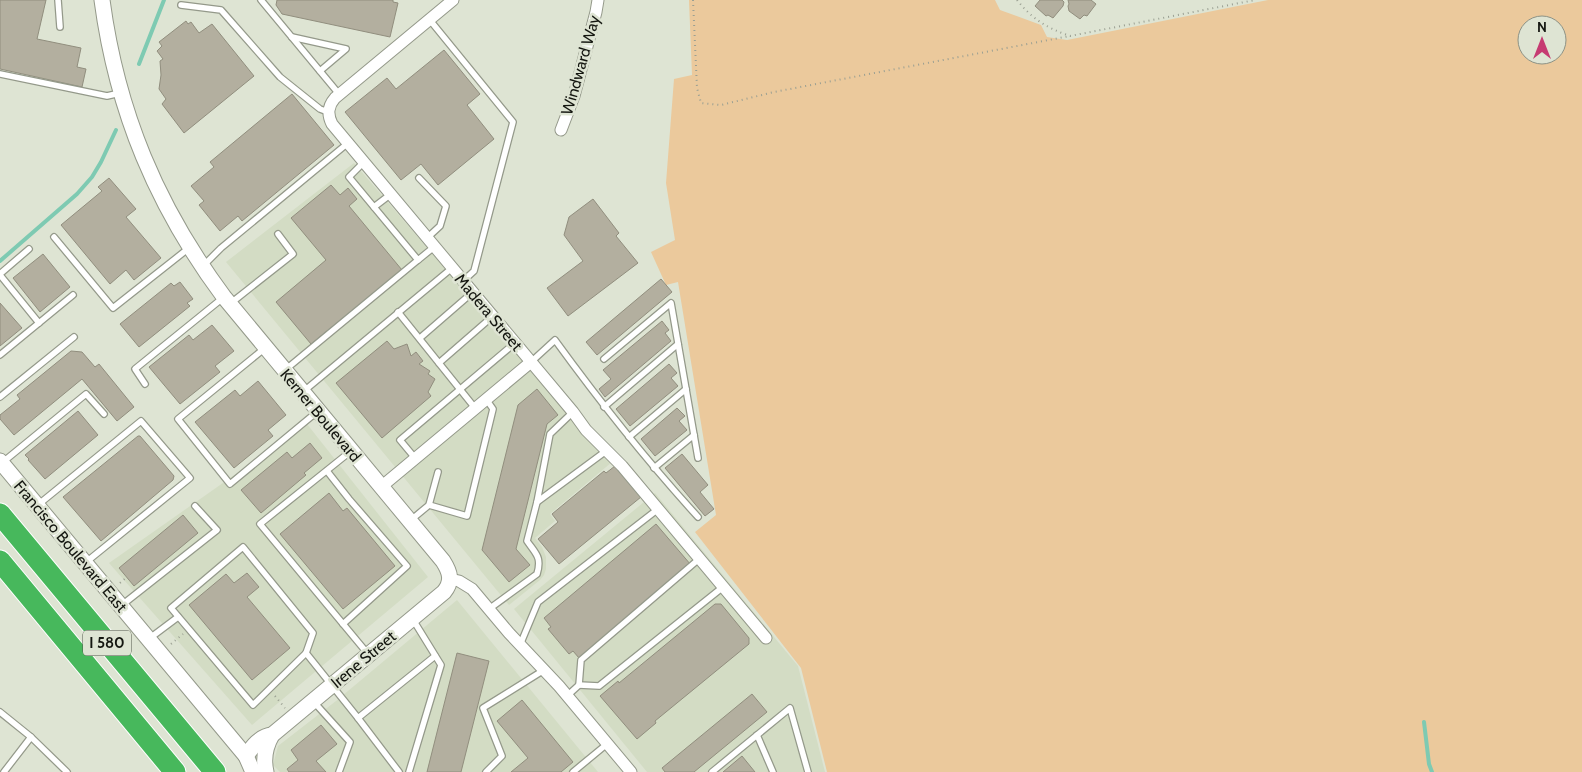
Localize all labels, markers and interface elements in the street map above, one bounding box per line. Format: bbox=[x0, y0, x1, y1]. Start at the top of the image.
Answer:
street label: Windward Way bbox=[557, 13, 604, 117]
north arrow bbox=[1517, 15, 1567, 65]
text: N bbox=[1537, 18, 1547, 36]
street label: Madera Street bbox=[451, 270, 527, 355]
street label: Kerner Boulevard bbox=[276, 365, 365, 466]
street label: Francisco Boulevard East bbox=[10, 477, 132, 616]
street label: Irene Street bbox=[327, 626, 400, 692]
road number: I 580 bbox=[83, 630, 131, 656]

